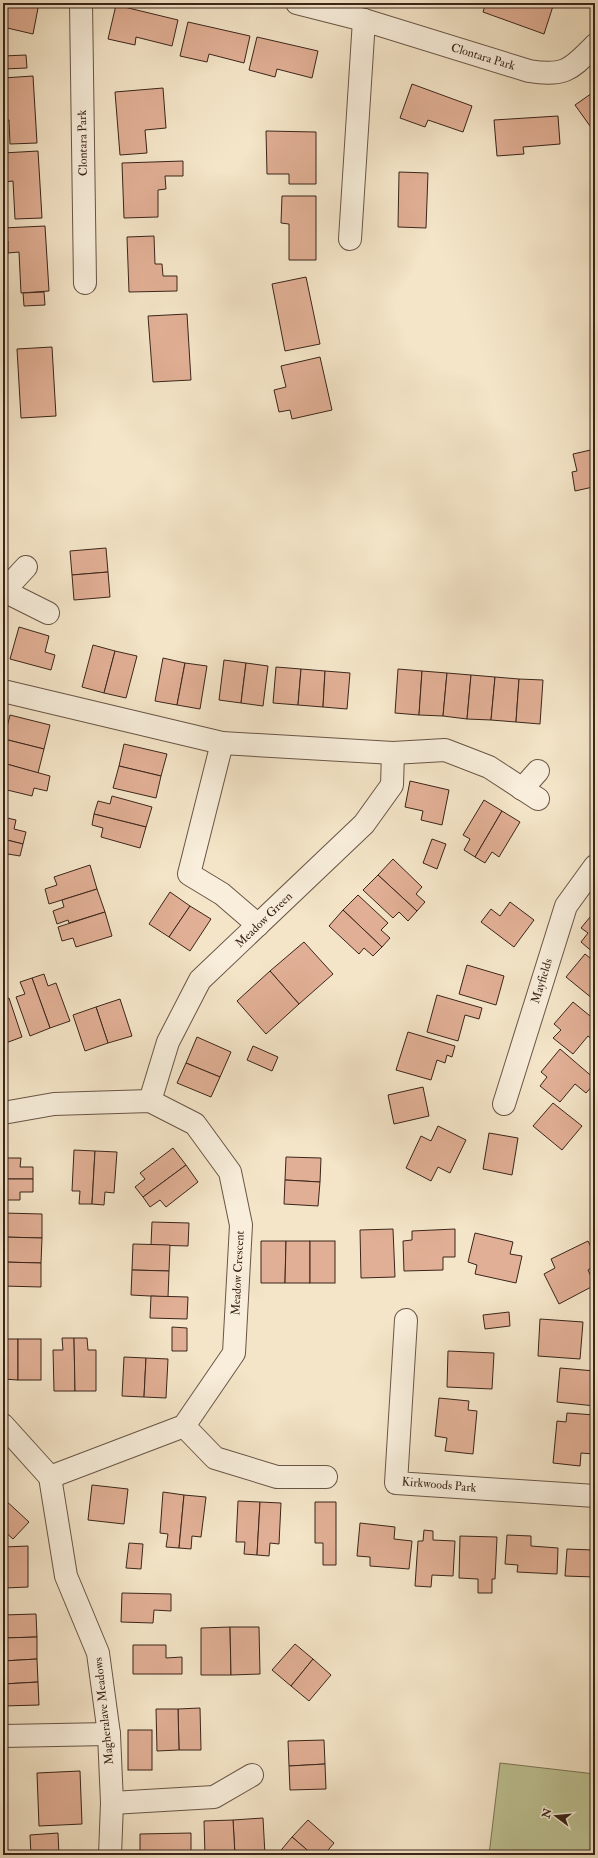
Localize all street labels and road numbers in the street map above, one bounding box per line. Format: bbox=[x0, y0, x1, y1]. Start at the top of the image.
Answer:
street label: Clontara Park bbox=[449, 40, 517, 74]
street label: Clontara Park bbox=[75, 109, 91, 176]
street label: Meadow Green bbox=[232, 889, 296, 951]
street label: Mayfields bbox=[528, 957, 556, 1005]
street label: Meadow Crescent bbox=[228, 1230, 248, 1316]
street label: Kirkwoods Park bbox=[401, 1474, 477, 1496]
street label: Magheralave Meadows bbox=[91, 1657, 117, 1765]

